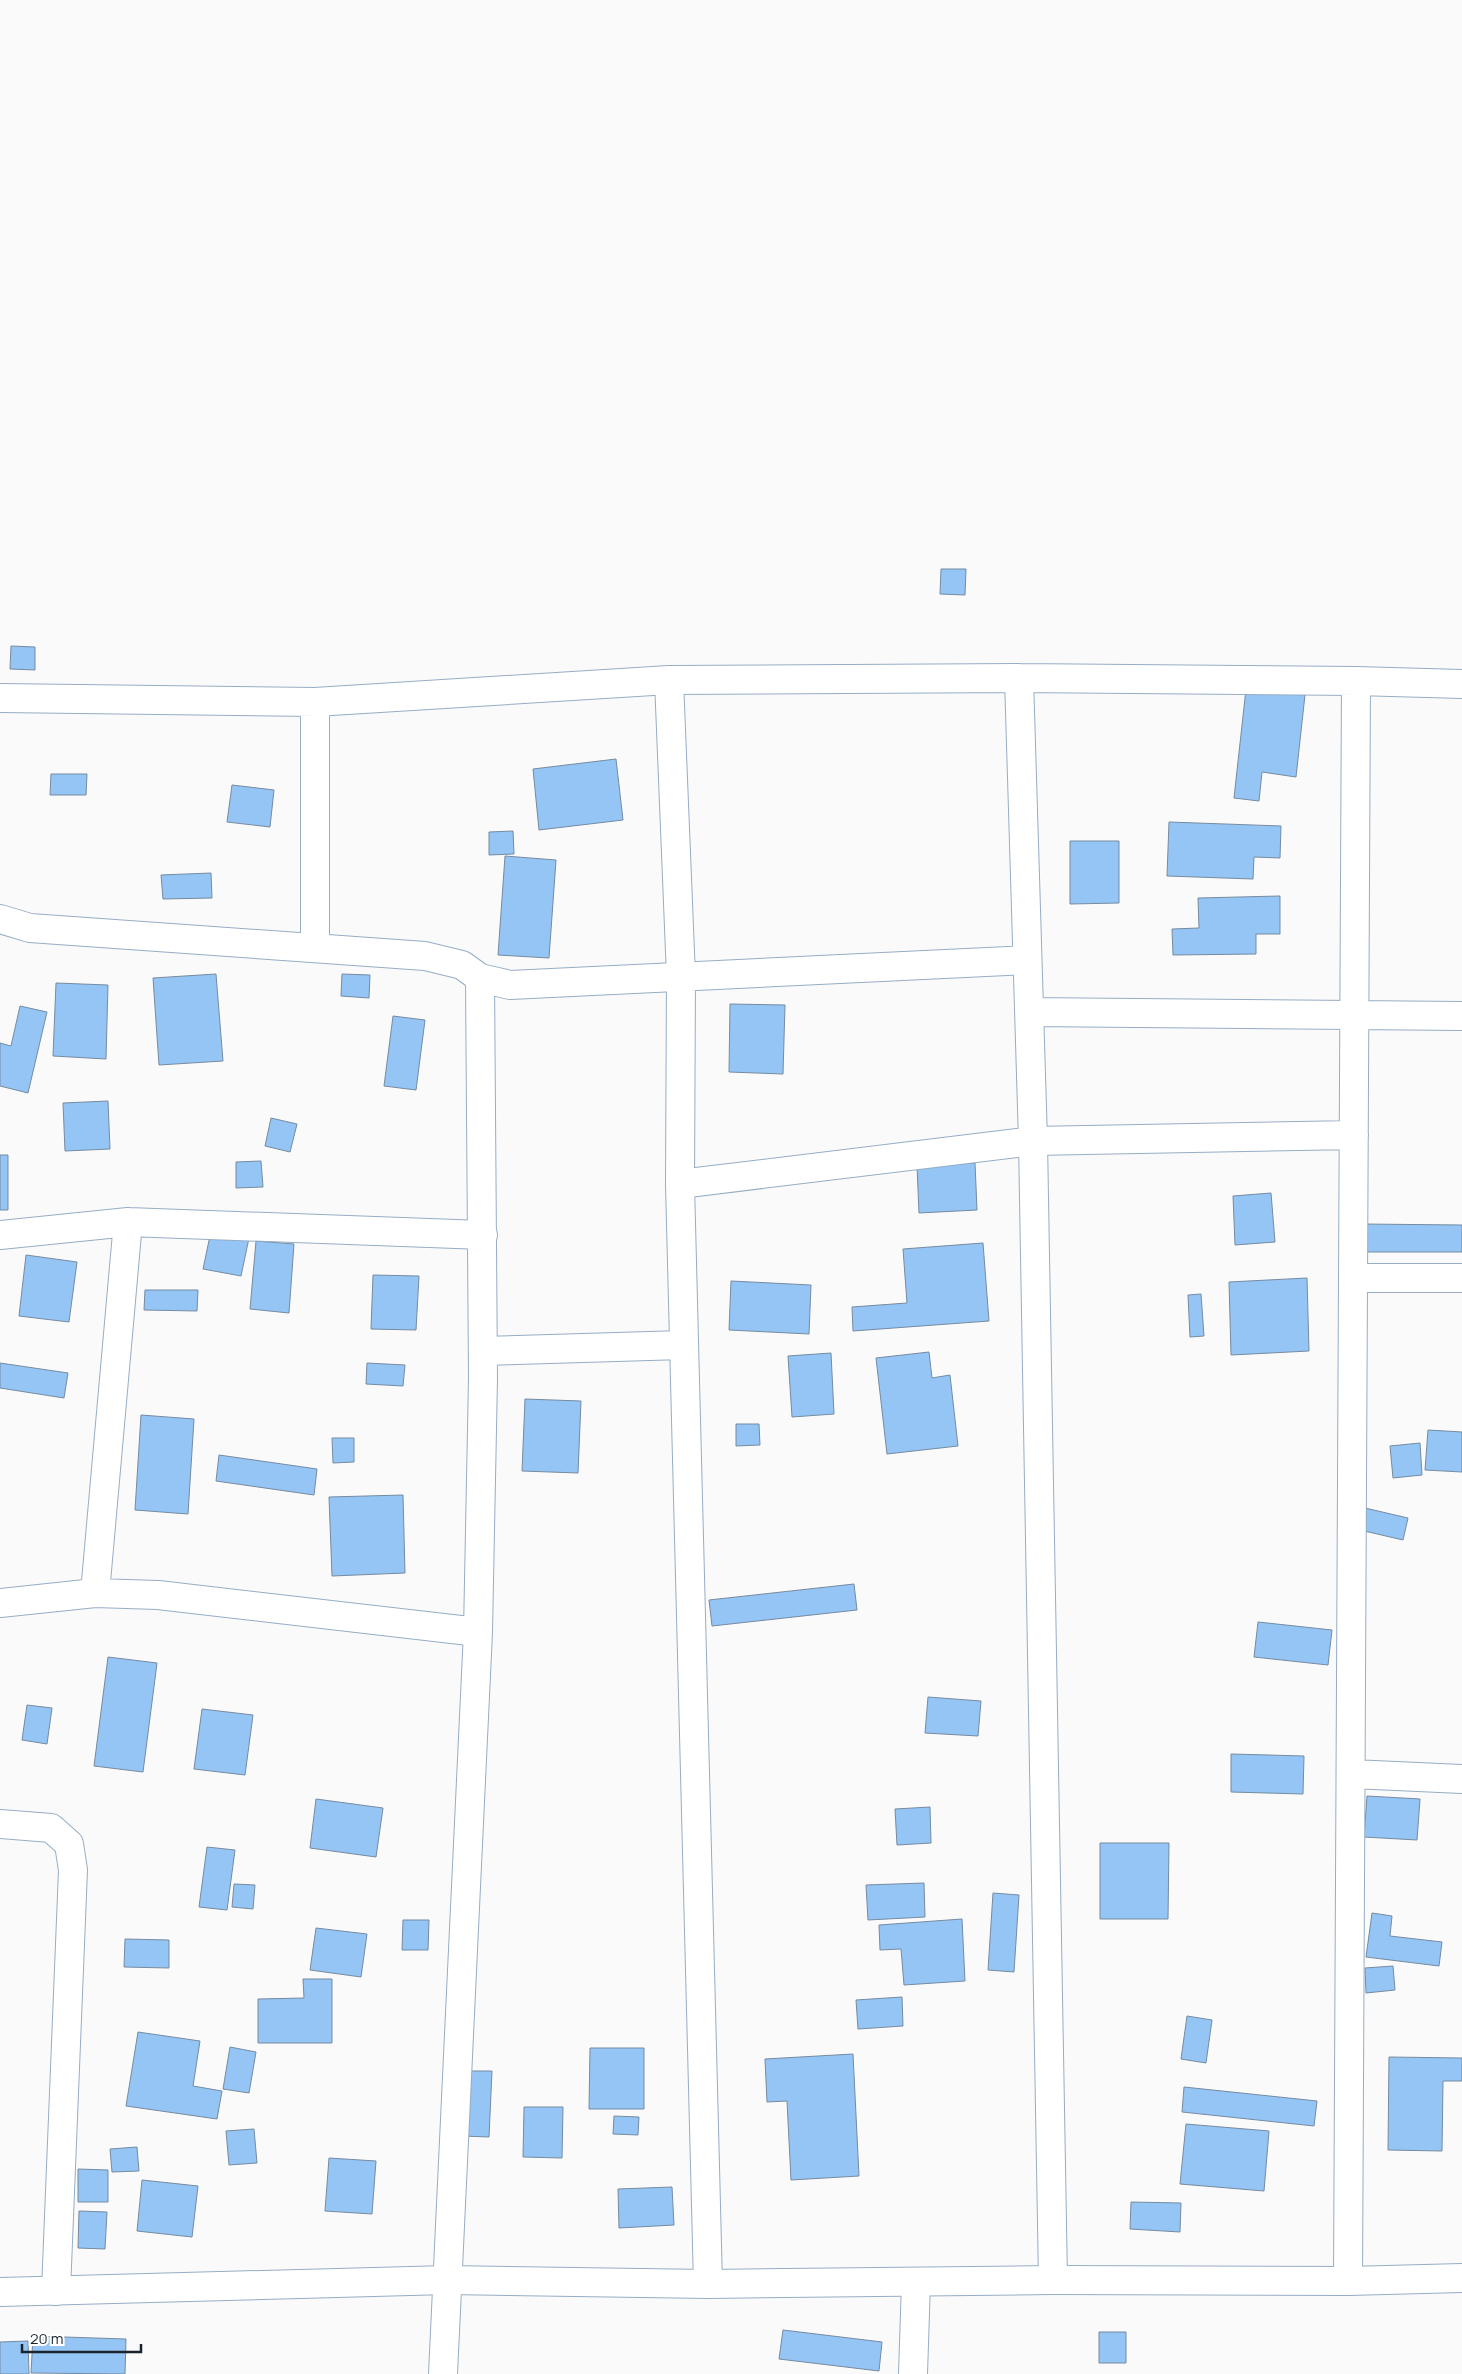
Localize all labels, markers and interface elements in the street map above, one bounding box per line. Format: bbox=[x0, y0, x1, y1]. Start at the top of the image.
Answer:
scale bar bbox=[22, 2322, 141, 2354]
text: 20 m bbox=[30, 2328, 63, 2349]

